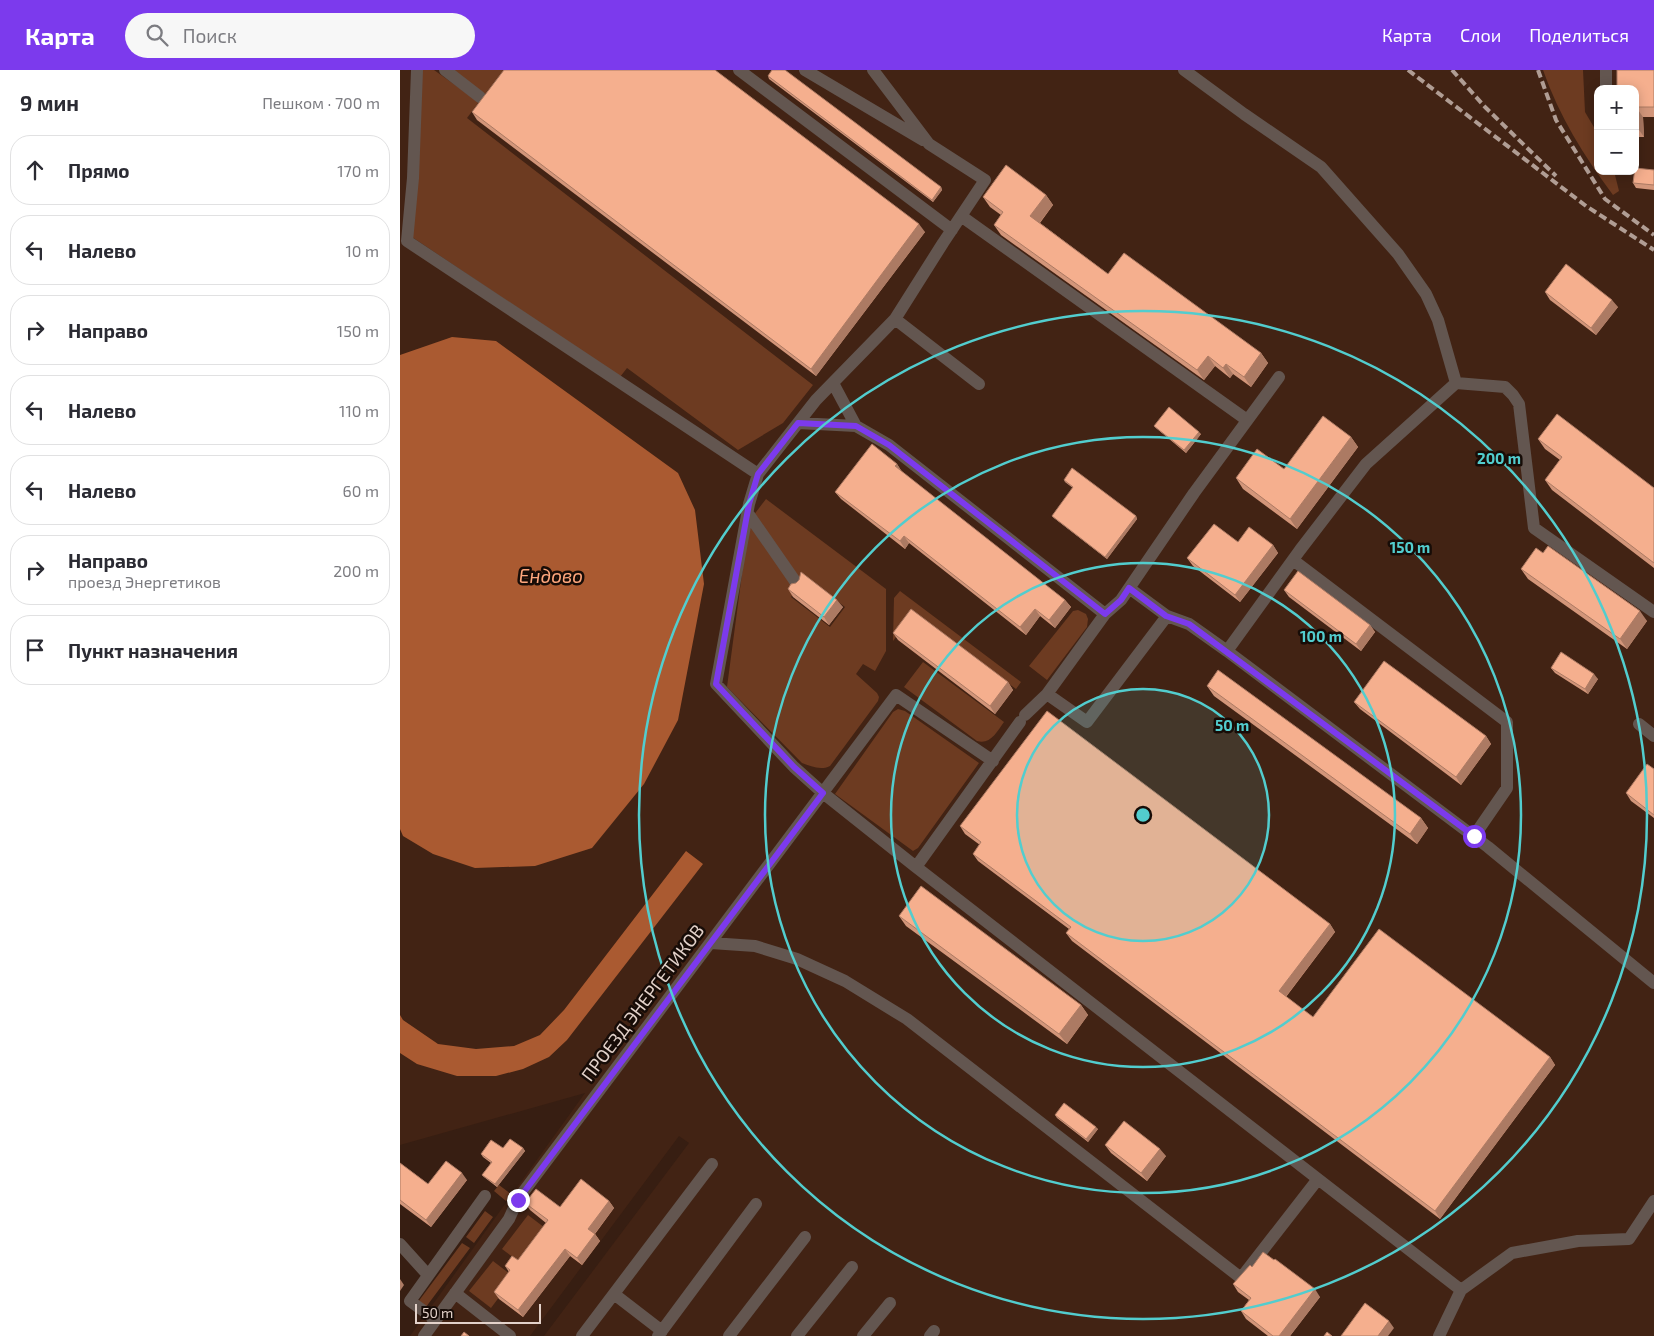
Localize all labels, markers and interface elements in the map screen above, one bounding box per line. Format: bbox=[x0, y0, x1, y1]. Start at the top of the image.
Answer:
search box bbox=[125, 13, 475, 58]
text: Карта bbox=[25, 21, 95, 50]
icon: search bbox=[143, 21, 171, 49]
text: Поиск bbox=[183, 24, 237, 47]
text: Карта bbox=[1382, 24, 1432, 46]
text: Слои bbox=[1460, 24, 1501, 46]
text: Поделиться bbox=[1529, 24, 1629, 46]
map controls bbox=[1594, 85, 1639, 175]
button: + bbox=[1594, 85, 1639, 130]
text: 9 мин bbox=[20, 90, 79, 115]
text: Пешком · 700 m bbox=[262, 93, 380, 112]
button: − bbox=[1594, 130, 1639, 175]
icon: ahead bbox=[21, 156, 49, 184]
text: Прямо bbox=[68, 159, 130, 182]
text: 170 m bbox=[337, 161, 379, 180]
icon: left bbox=[21, 236, 49, 264]
text: Налево bbox=[68, 239, 136, 262]
text: 10 m bbox=[345, 241, 379, 260]
icon: right bbox=[21, 316, 49, 344]
text: Направо bbox=[68, 319, 148, 342]
text: 150 m bbox=[337, 321, 379, 340]
icon: left bbox=[21, 396, 49, 424]
text: Налево bbox=[68, 399, 136, 422]
text: 110 m bbox=[339, 401, 379, 420]
text: 200 m bbox=[1477, 449, 1521, 467]
icon: left bbox=[21, 476, 49, 504]
text: Налево bbox=[68, 479, 136, 502]
text: 60 m bbox=[343, 481, 379, 500]
text: 150 m bbox=[1390, 538, 1430, 556]
text: Направо bbox=[68, 549, 148, 572]
icon: right bbox=[21, 556, 49, 584]
text: 200 m bbox=[333, 561, 379, 580]
water label: Ендово bbox=[519, 564, 583, 587]
text: проезд Энергетиков bbox=[68, 572, 221, 591]
text: 100 m bbox=[1300, 627, 1342, 645]
icon: arrive bbox=[21, 636, 49, 664]
text: Пункт назначения bbox=[68, 639, 238, 662]
text: 50 m bbox=[1215, 716, 1249, 734]
centre of rings bbox=[1134, 806, 1152, 824]
route start bbox=[1463, 825, 1486, 848]
street label: ПРОЕЗД ЭНЕРГЕТИКОВ bbox=[576, 920, 708, 1085]
route end bbox=[507, 1189, 530, 1212]
scale bar bbox=[415, 1301, 541, 1324]
text: 50 m bbox=[422, 1304, 453, 1321]

